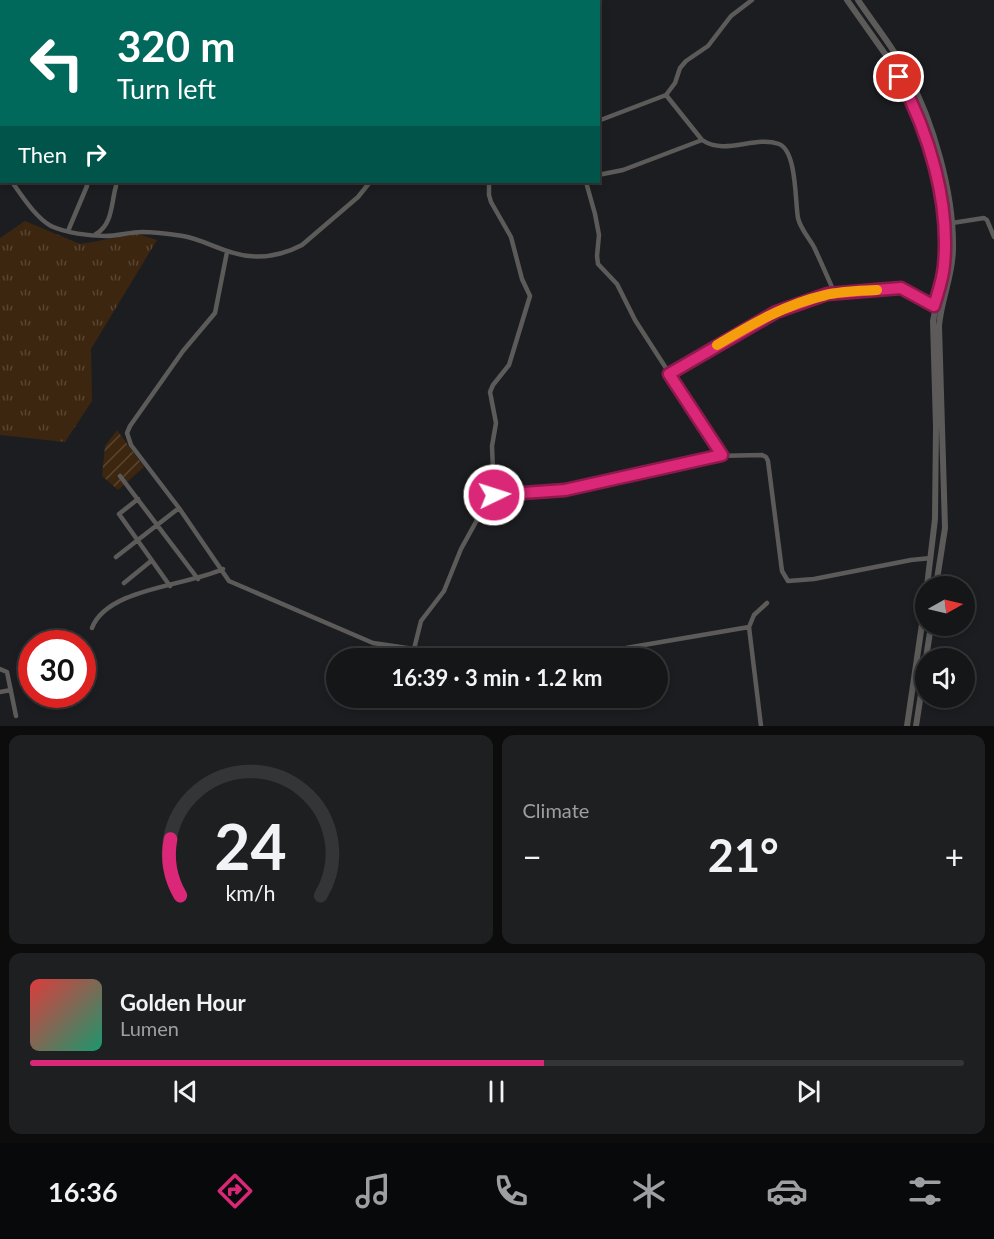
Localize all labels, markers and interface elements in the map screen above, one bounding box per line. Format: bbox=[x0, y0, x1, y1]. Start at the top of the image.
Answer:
text: 320 m bbox=[117, 21, 235, 71]
icon: left bbox=[18, 24, 96, 102]
pin bbox=[873, 51, 924, 102]
icon: arrive bbox=[882, 60, 915, 93]
text: Turn left bbox=[117, 72, 216, 105]
icon: right bbox=[79, 138, 112, 171]
text: Then bbox=[18, 141, 67, 168]
position arrow bbox=[462, 463, 526, 527]
north arrow bbox=[915, 576, 975, 636]
map controls bbox=[915, 576, 975, 708]
speed limit sign: 30 bbox=[18, 630, 96, 708]
button: sound bbox=[915, 648, 975, 708]
text: 16:39 · 3 min · 1.2 km bbox=[392, 664, 602, 691]
text: Climate bbox=[523, 798, 589, 822]
text: 24 bbox=[215, 808, 287, 883]
text: 21° bbox=[708, 828, 779, 882]
text: − bbox=[523, 836, 542, 876]
text: + bbox=[945, 836, 964, 876]
text: km/h bbox=[226, 881, 276, 907]
text: Golden Hour bbox=[120, 989, 246, 1016]
text: Lumen bbox=[120, 1016, 179, 1040]
icon: previous bbox=[169, 1075, 202, 1108]
icon: pause bbox=[480, 1075, 513, 1108]
icon: next bbox=[792, 1075, 825, 1108]
icon: directions bbox=[214, 1170, 256, 1212]
icon: music bbox=[352, 1170, 394, 1212]
icon: phone bbox=[490, 1170, 532, 1212]
icon: climate bbox=[628, 1170, 670, 1212]
icon: car bbox=[766, 1170, 808, 1212]
icon: filters bbox=[904, 1170, 946, 1212]
text: 16:36 bbox=[48, 1175, 118, 1208]

